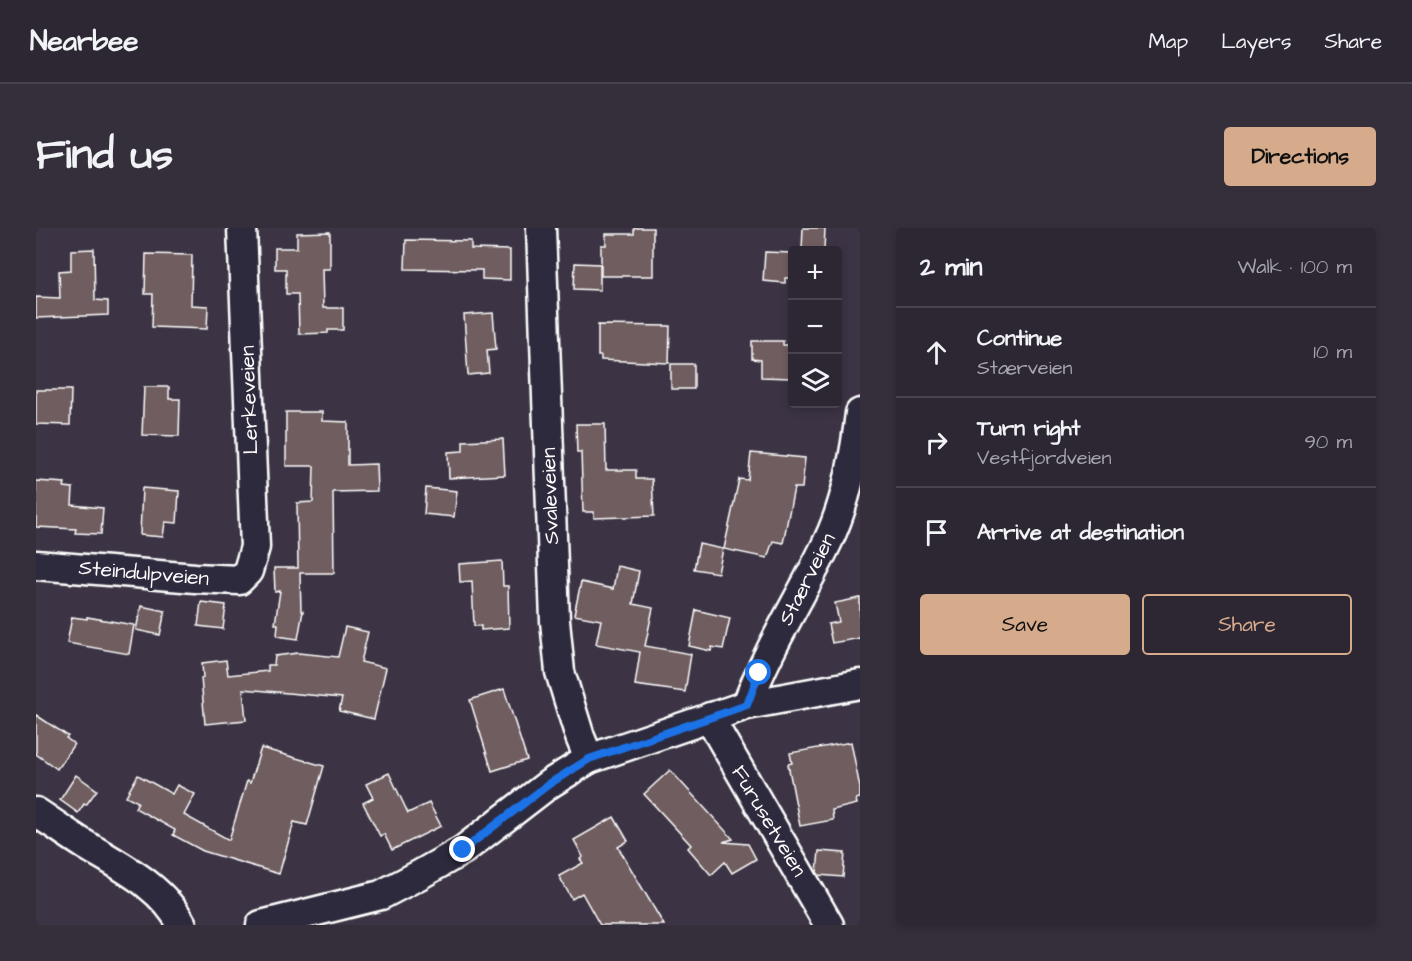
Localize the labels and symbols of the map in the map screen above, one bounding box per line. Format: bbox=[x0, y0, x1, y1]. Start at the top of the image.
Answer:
street label: Lerkeveien bbox=[233, 345, 265, 455]
street label: Svaleveien bbox=[534, 447, 566, 545]
street label: Stærveien bbox=[771, 528, 843, 630]
street label: Steindulpveien bbox=[78, 553, 210, 594]
route start bbox=[745, 659, 771, 685]
street label: Furusetveien bbox=[724, 760, 814, 882]
route end bbox=[449, 836, 475, 862]

